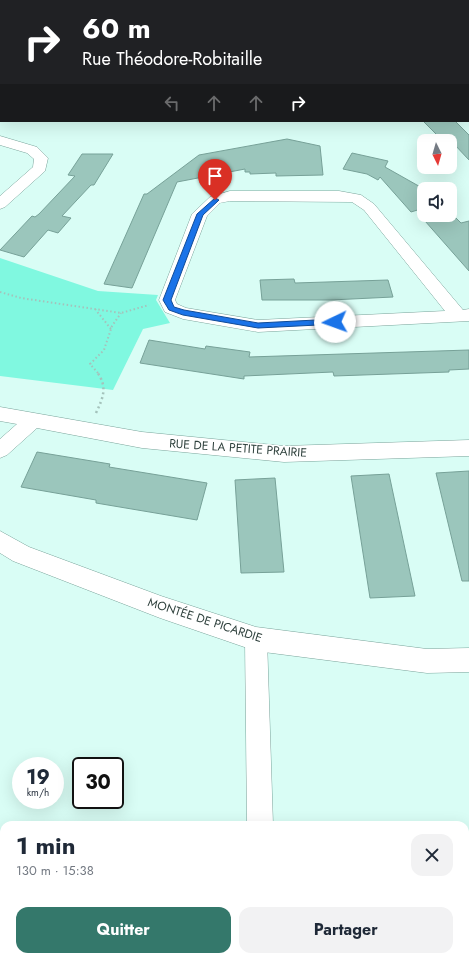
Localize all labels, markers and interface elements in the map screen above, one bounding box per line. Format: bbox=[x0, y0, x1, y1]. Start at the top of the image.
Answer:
text: 60 m bbox=[82, 8, 151, 49]
icon: right bbox=[16, 16, 68, 68]
text: Rue Théodore-Robitaille bbox=[82, 46, 262, 72]
icon: left bbox=[161, 92, 183, 114]
icon: ahead bbox=[203, 92, 225, 114]
icon: ahead bbox=[245, 92, 267, 114]
icon: right bbox=[287, 92, 309, 114]
north arrow bbox=[417, 134, 457, 174]
map controls bbox=[417, 134, 457, 222]
pin bbox=[198, 159, 232, 200]
icon: arrive bbox=[204, 165, 226, 187]
button: sound bbox=[417, 182, 457, 222]
position arrow bbox=[314, 301, 356, 343]
street label: RUE DE LA PETITE PRAIRIE bbox=[169, 434, 307, 462]
street label: MONTÉE DE PICARDIE bbox=[146, 593, 264, 647]
speed limit sign: 30 bbox=[72, 757, 124, 809]
text: 19 bbox=[26, 763, 50, 792]
text: km/h bbox=[27, 785, 49, 800]
text: 1 min bbox=[16, 828, 76, 863]
button: close bbox=[411, 834, 453, 876]
text: 130 m · 15:38 bbox=[16, 861, 94, 880]
button: Quitter bbox=[16, 907, 231, 953]
button: Partager bbox=[239, 907, 453, 953]

